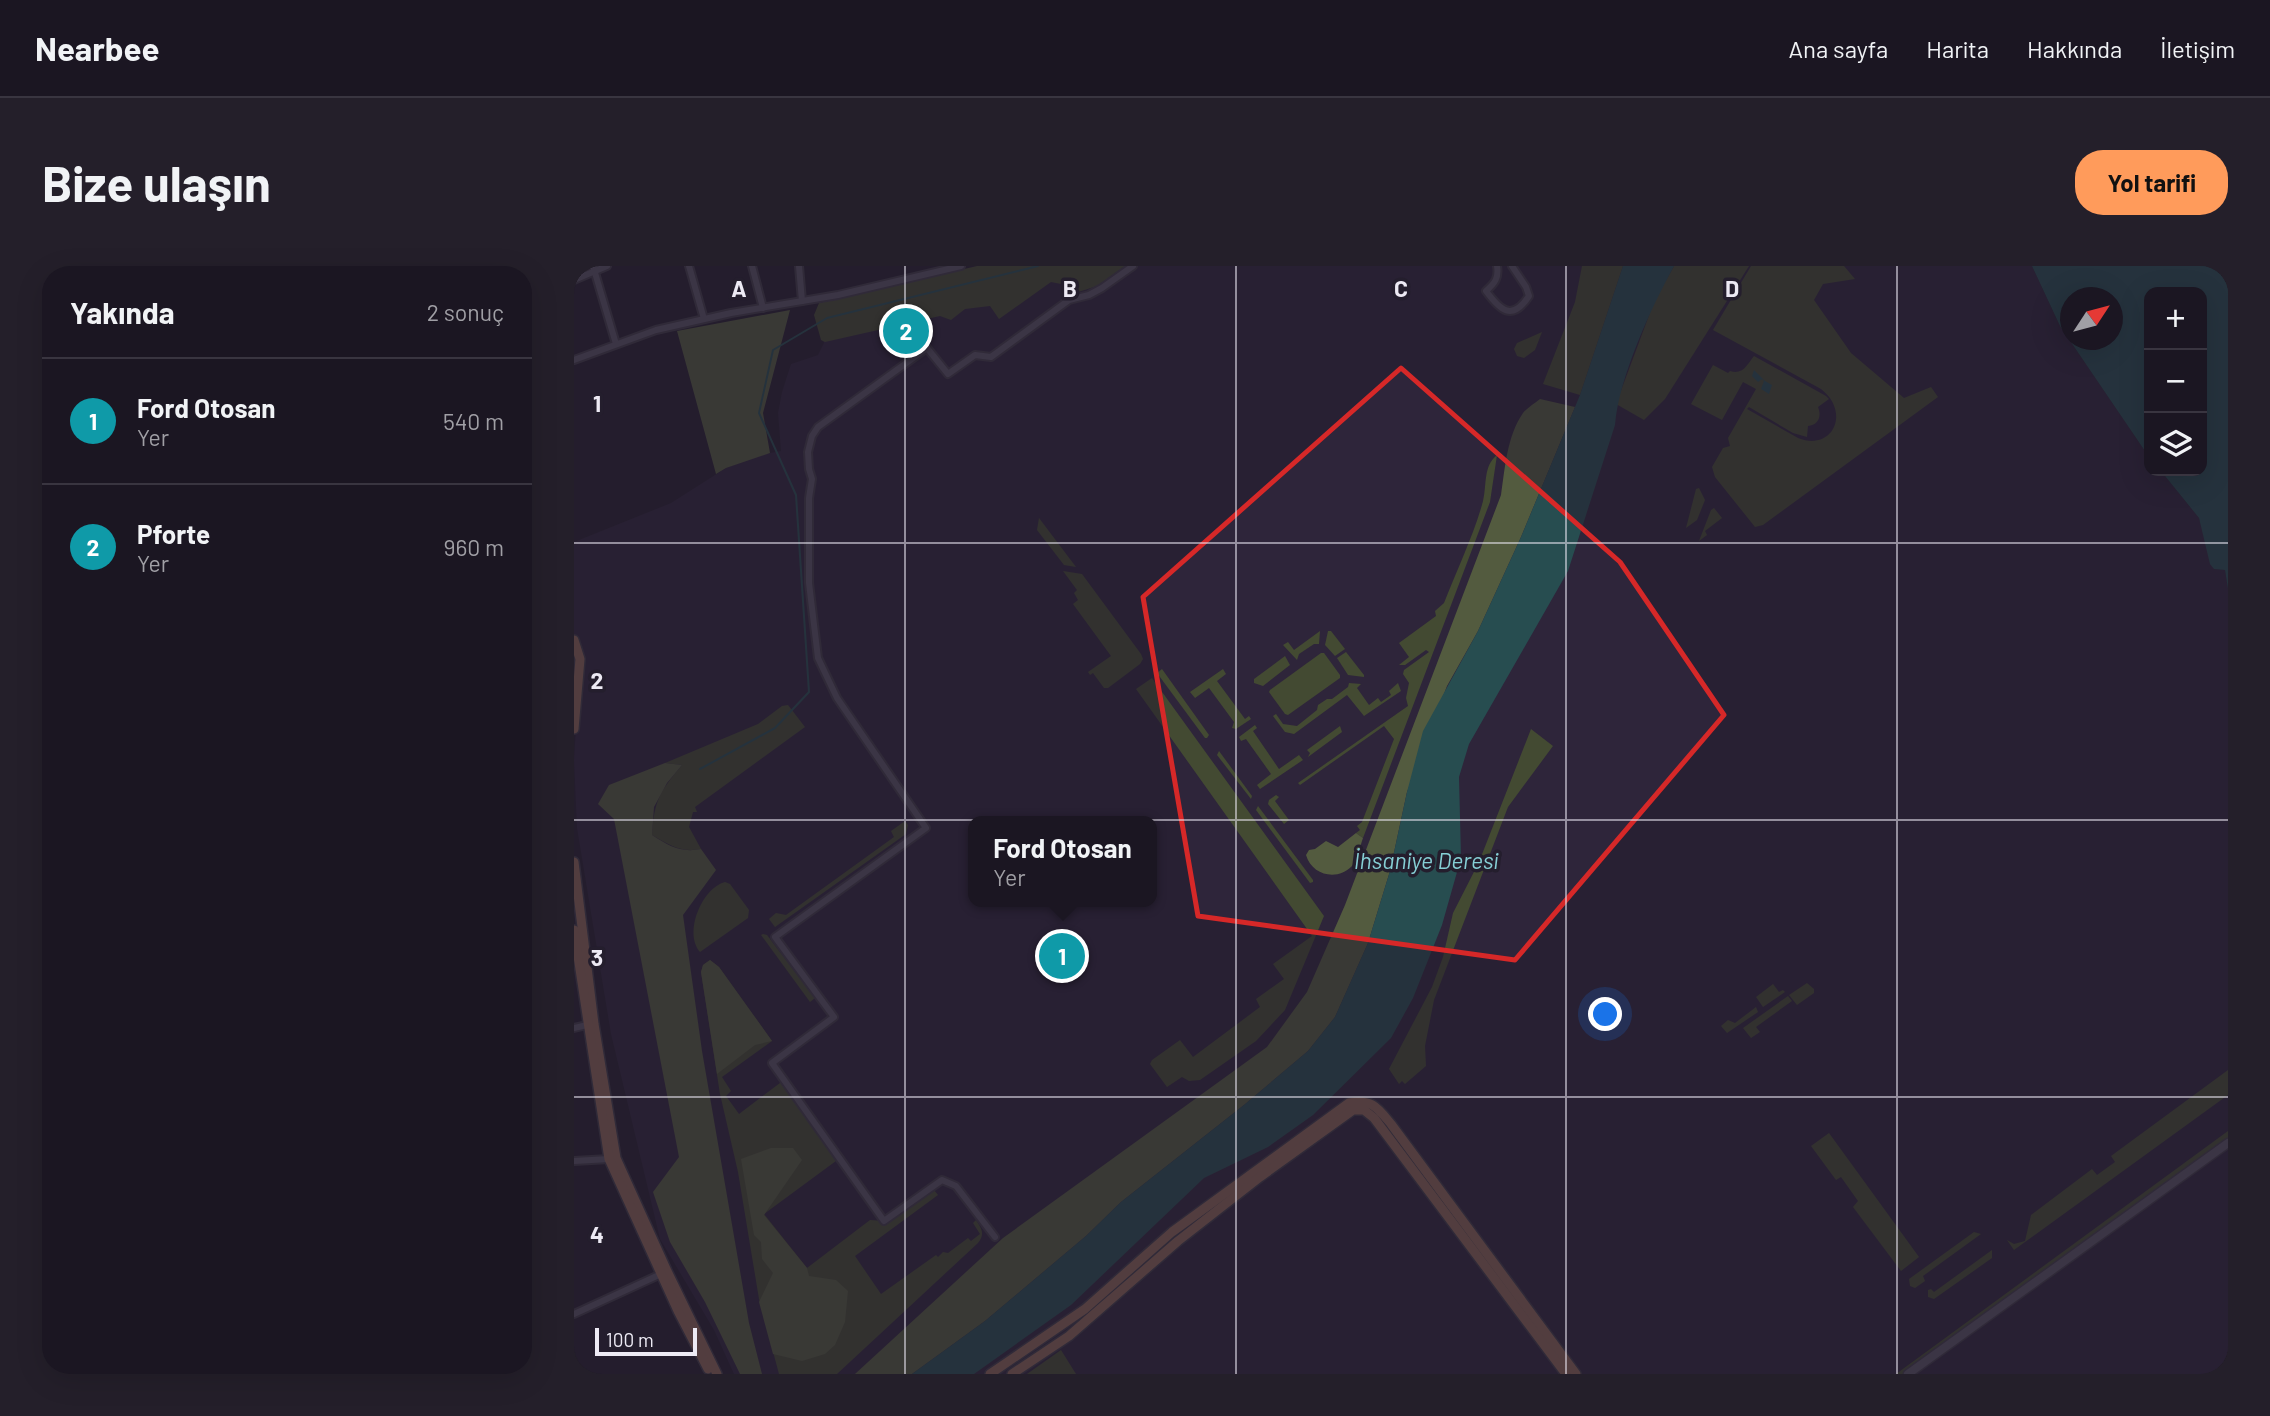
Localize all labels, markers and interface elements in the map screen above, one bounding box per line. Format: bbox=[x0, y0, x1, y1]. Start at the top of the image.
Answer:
text: Nearbee bbox=[35, 28, 159, 68]
text: Ana sayfa bbox=[1789, 34, 1888, 63]
text: Harita bbox=[1926, 34, 1989, 63]
text: Hakkında bbox=[2027, 34, 2122, 63]
text: İletişim bbox=[2160, 34, 2235, 63]
button: Yol tarifi bbox=[2075, 150, 2228, 215]
text: Bize ulaşın bbox=[42, 153, 271, 212]
text: A bbox=[731, 274, 747, 302]
text: B bbox=[1063, 274, 1077, 302]
text: C bbox=[1394, 274, 1408, 302]
text: D bbox=[1725, 274, 1739, 302]
north arrow bbox=[2060, 287, 2123, 350]
map controls bbox=[2144, 287, 2207, 476]
button: + bbox=[2144, 287, 2207, 350]
text: Yakında bbox=[70, 294, 175, 330]
text: 2 sonuç bbox=[427, 298, 504, 326]
pin: 2 bbox=[883, 305, 929, 357]
button: − bbox=[2144, 350, 2207, 413]
text: 1 bbox=[593, 389, 601, 417]
text: Ford Otosan bbox=[137, 392, 275, 423]
text: 1 bbox=[89, 407, 97, 435]
text: 540 m bbox=[443, 407, 504, 435]
button: layers bbox=[2144, 413, 2207, 476]
text: Yer bbox=[137, 423, 169, 451]
text: Pforte bbox=[137, 518, 210, 549]
text: 2 bbox=[87, 533, 99, 561]
text: 960 m bbox=[444, 533, 504, 561]
text: Yer bbox=[137, 549, 169, 577]
text: 2 bbox=[591, 666, 603, 694]
popup bbox=[968, 816, 1157, 907]
text: Ford Otosan bbox=[993, 832, 1132, 863]
water label: İhsaniye Deresi bbox=[1354, 846, 1500, 874]
text: Yer bbox=[993, 863, 1026, 891]
pin: 1 bbox=[1039, 930, 1085, 982]
text: 3 bbox=[591, 943, 603, 971]
your location bbox=[1588, 997, 1622, 1031]
text: 4 bbox=[590, 1220, 604, 1248]
scale bar bbox=[595, 1325, 696, 1357]
text: 100 m bbox=[606, 1328, 654, 1351]

